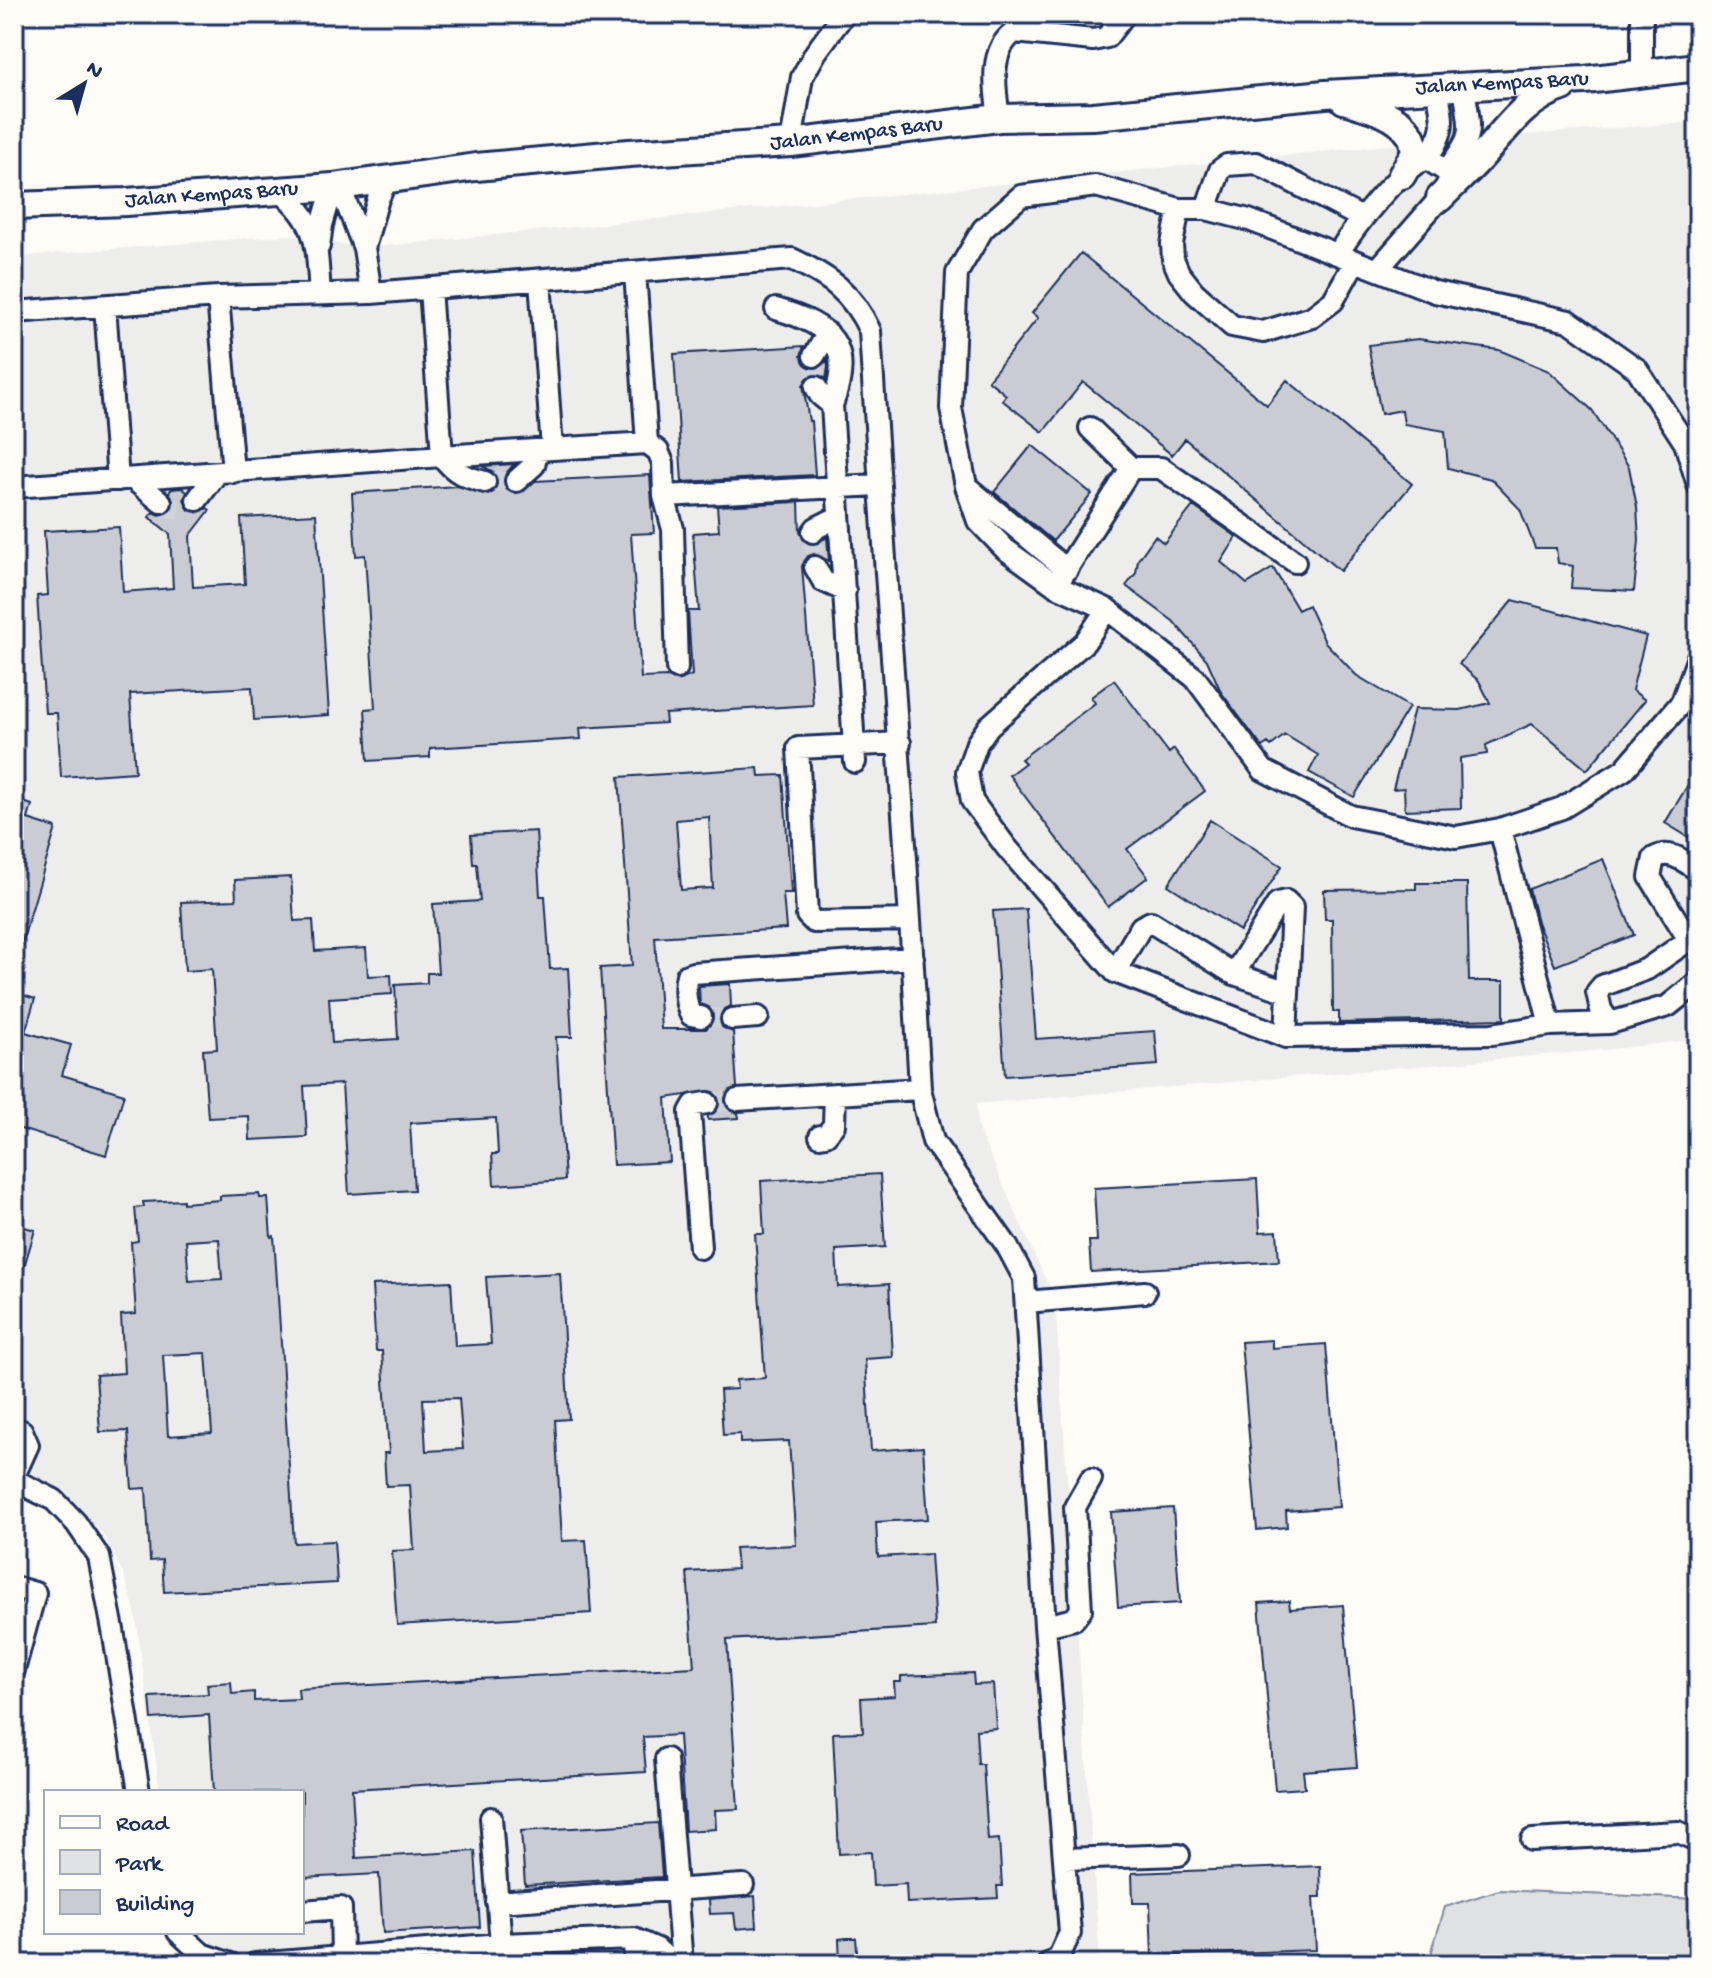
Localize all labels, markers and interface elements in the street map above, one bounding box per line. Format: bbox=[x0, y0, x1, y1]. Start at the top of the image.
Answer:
north arrow bbox=[44, 44, 124, 124]
text: N bbox=[80, 57, 107, 86]
street label: Jalan Kempas Baru bbox=[1415, 67, 1590, 102]
street label: Jalan Kempas Baru bbox=[769, 112, 944, 157]
street label: Jalan Kempas Baru bbox=[124, 177, 299, 215]
legend bbox=[44, 1790, 304, 1934]
text: Road bbox=[116, 1811, 170, 1840]
text: Park bbox=[115, 1851, 164, 1880]
text: Building bbox=[115, 1891, 194, 1920]

